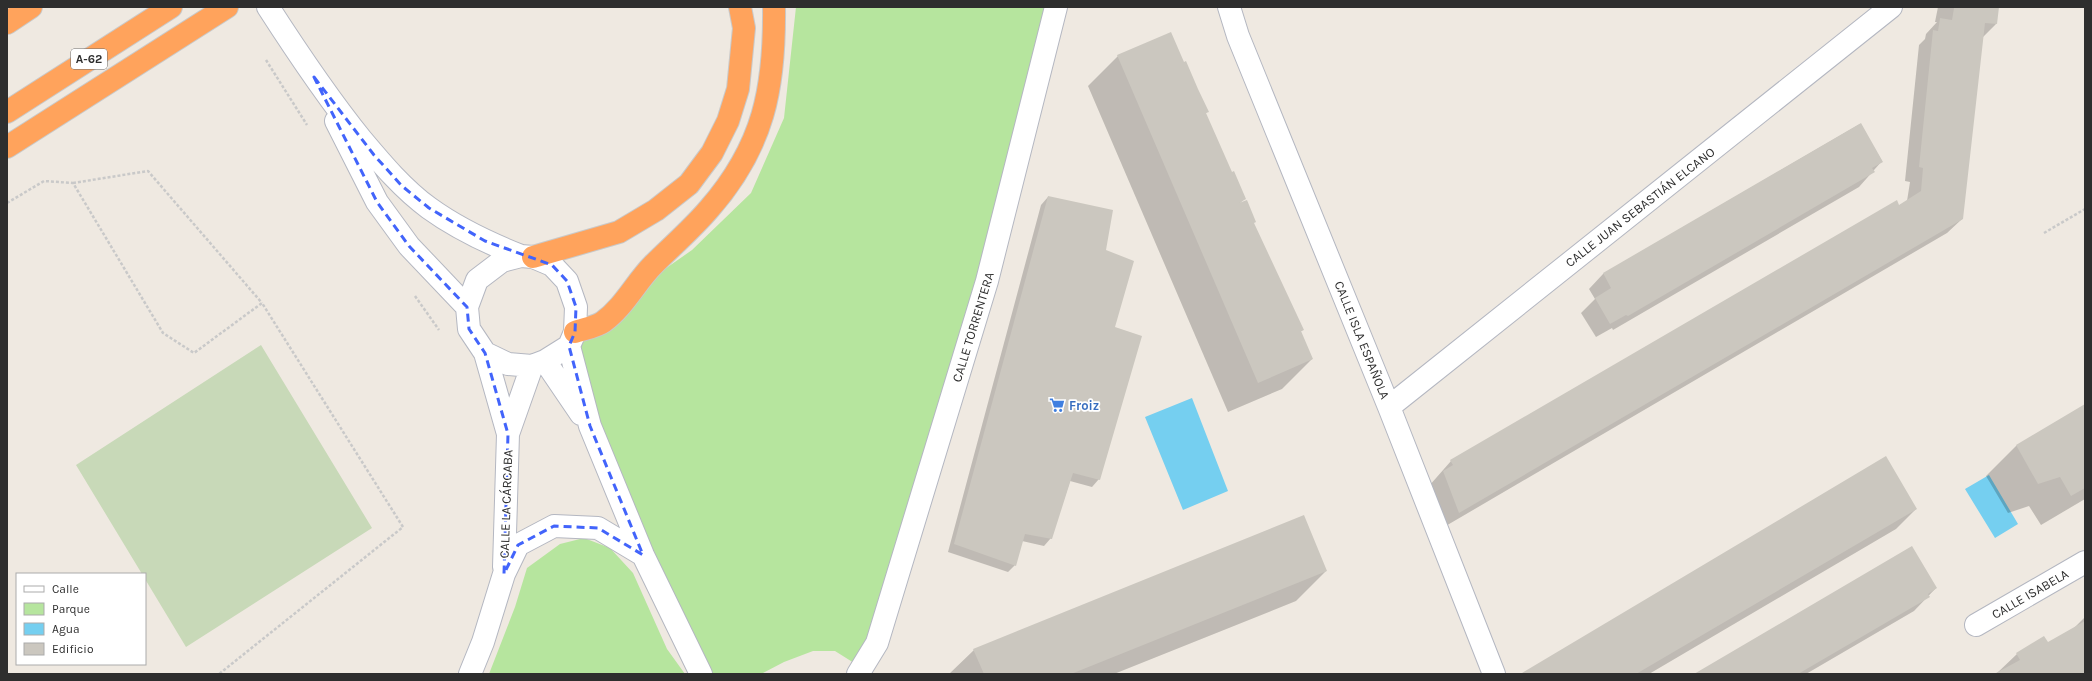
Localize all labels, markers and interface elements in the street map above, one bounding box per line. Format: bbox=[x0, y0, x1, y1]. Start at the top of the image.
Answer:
road number: A-62 bbox=[71, 49, 107, 69]
street label: CALLE JUAN SEBASTIÁN ELCANO bbox=[1561, 142, 1718, 270]
street label: CALLE TORRENTERA bbox=[949, 270, 997, 384]
street label: CALLE ISLA ESPAÑOLA bbox=[1331, 279, 1393, 402]
supermarket icon: Froiz bbox=[1048, 396, 1066, 414]
place label: Froiz bbox=[1069, 398, 1099, 413]
street label: CALLE LA CÁRCABA bbox=[495, 449, 515, 559]
street label: CALLE ISABELA bbox=[1989, 566, 2071, 622]
legend bbox=[16, 573, 146, 665]
text: Calle bbox=[52, 582, 79, 596]
text: Parque bbox=[52, 602, 90, 616]
text: Agua bbox=[52, 622, 80, 636]
text: Edificio bbox=[52, 642, 93, 656]

